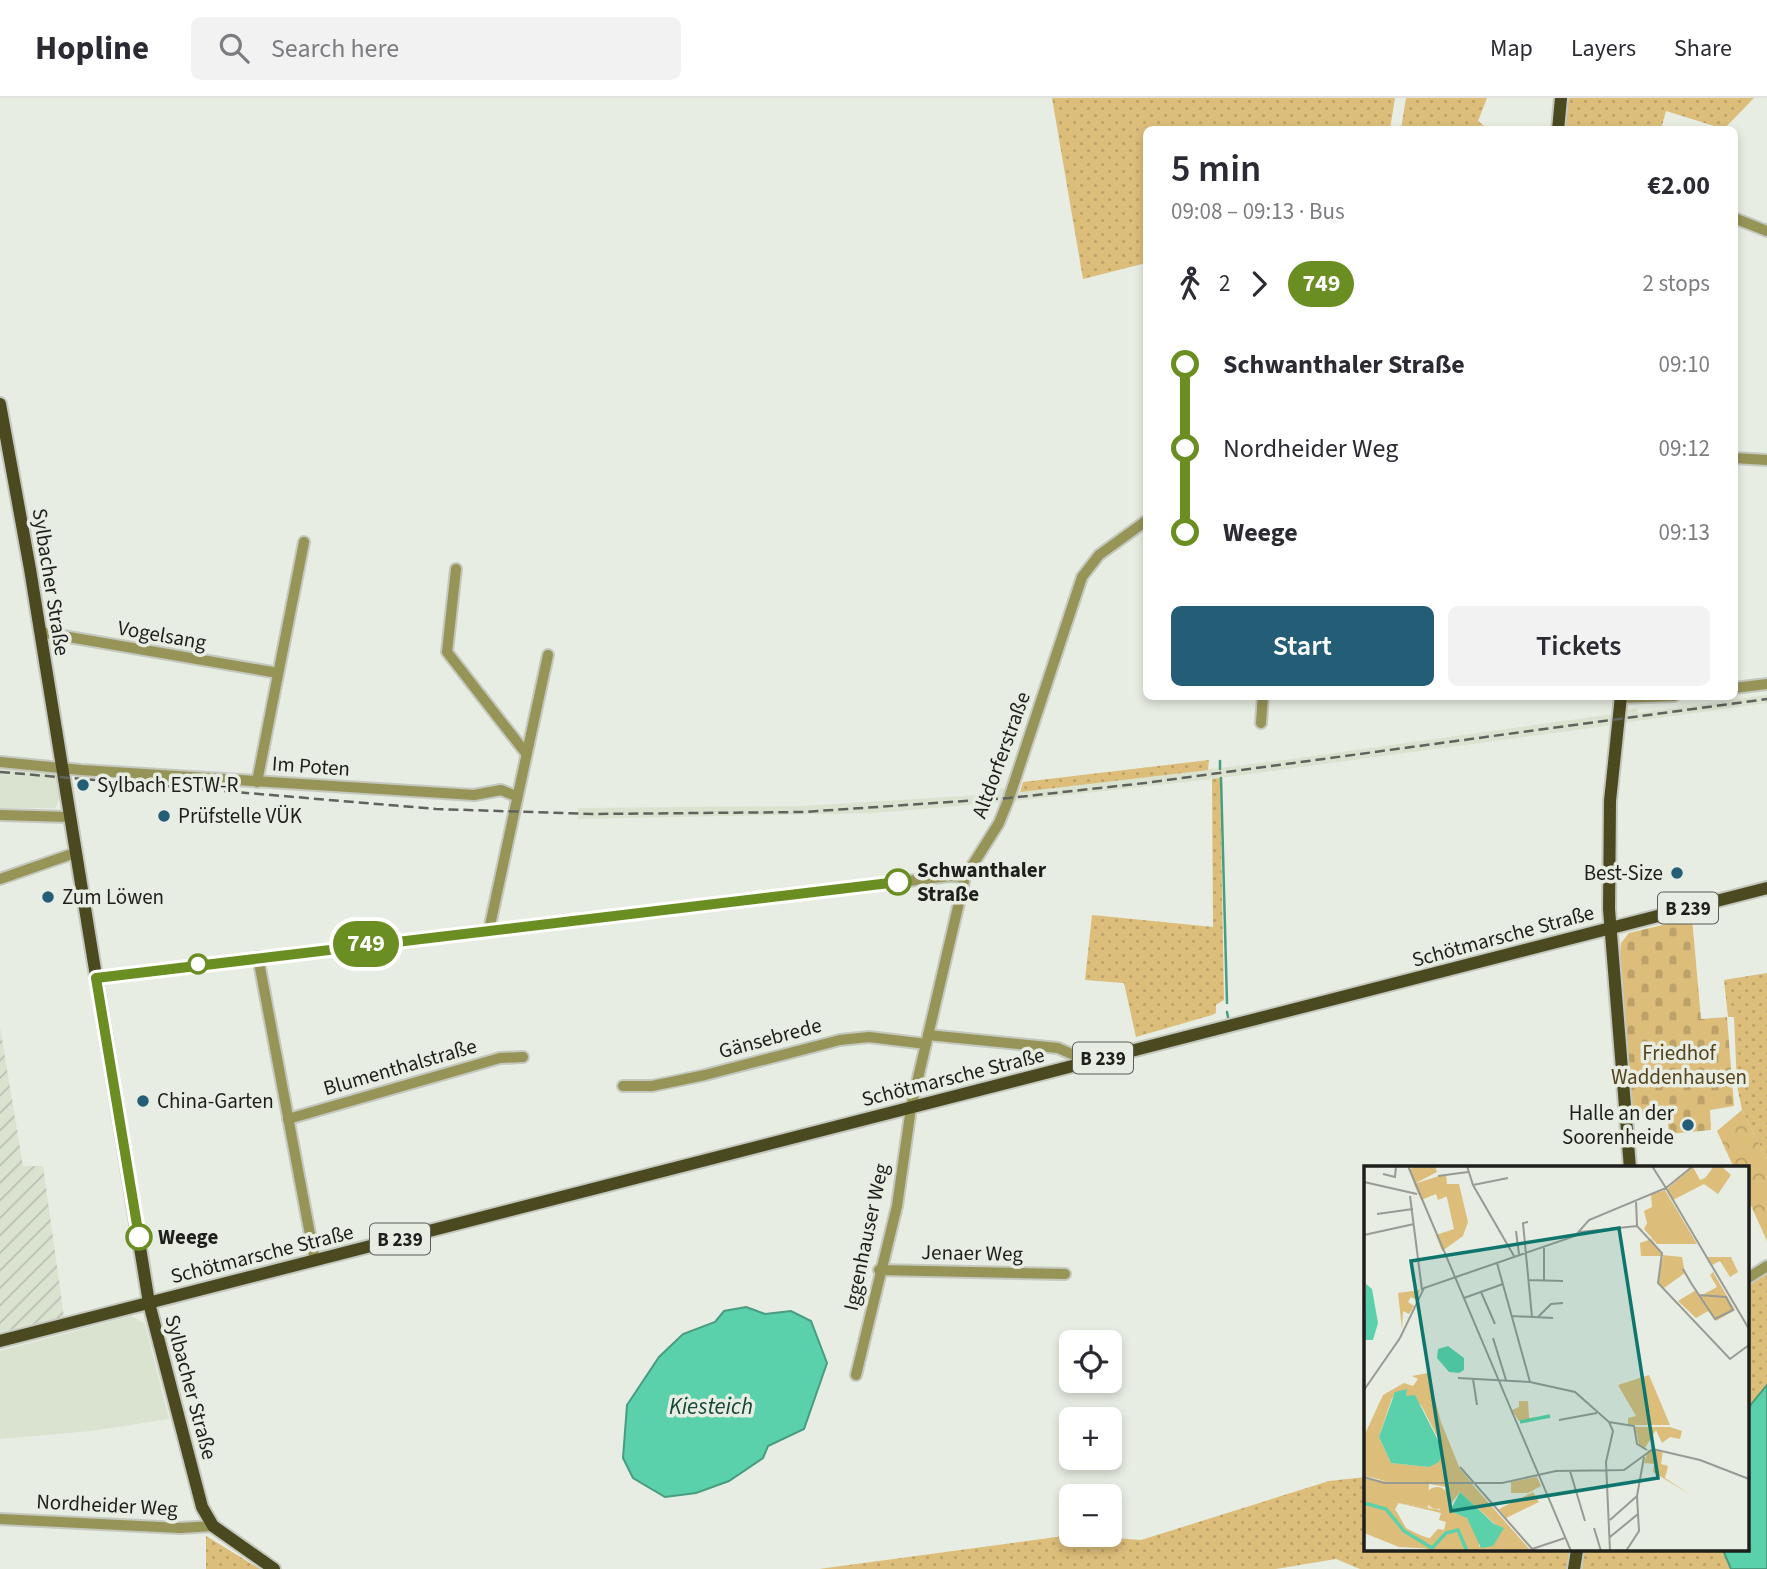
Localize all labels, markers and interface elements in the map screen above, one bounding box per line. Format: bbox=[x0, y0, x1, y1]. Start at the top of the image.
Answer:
search box bbox=[191, 17, 681, 80]
text: Hopline bbox=[35, 25, 149, 72]
icon: search bbox=[215, 29, 253, 67]
text: Search here bbox=[271, 30, 399, 67]
text: Map bbox=[1490, 31, 1533, 66]
text: Layers bbox=[1571, 31, 1636, 66]
text: Share bbox=[1674, 31, 1732, 66]
text: 5 min bbox=[1171, 142, 1261, 196]
text: €2.00 bbox=[1647, 167, 1710, 204]
text: 09:08 – 09:13 · Bus bbox=[1171, 195, 1345, 228]
icon: walk bbox=[1171, 265, 1209, 303]
icon: forward bbox=[1240, 265, 1278, 303]
text: 749 bbox=[1302, 266, 1340, 301]
text: 2 bbox=[1219, 267, 1230, 300]
text: 2 stops bbox=[1643, 267, 1710, 300]
text: Schwanthaler Straße bbox=[1223, 346, 1465, 383]
text: 09:10 bbox=[1659, 348, 1710, 381]
text: Nordheider Weg bbox=[1223, 430, 1398, 467]
text: 09:12 bbox=[1659, 432, 1710, 465]
street label: Sylbacher Straße bbox=[25, 506, 77, 658]
text: Weege bbox=[1223, 514, 1298, 551]
text: 09:13 bbox=[1659, 516, 1710, 549]
button: Start bbox=[1171, 606, 1434, 686]
button: Tickets bbox=[1448, 606, 1710, 686]
street label: Vogelsang bbox=[115, 612, 209, 658]
street label: Altdorferstraße bbox=[964, 687, 1038, 823]
street label: Im Poten bbox=[271, 748, 351, 784]
place label: Sylbach ESTW-R bbox=[97, 770, 238, 800]
marker: Sylbach ESTW-R bbox=[75, 777, 91, 793]
place label: Prüfstelle VÜK bbox=[178, 801, 303, 831]
marker: Prüfstelle VÜK bbox=[156, 808, 172, 824]
place label: Schwanthaler Straße bbox=[917, 855, 1047, 909]
place label: Best-Size bbox=[1584, 858, 1663, 888]
marker: Best-Size bbox=[1669, 865, 1685, 881]
marker: Schwanthaler Straße bbox=[885, 869, 911, 895]
place label: Zum Löwen bbox=[62, 882, 164, 912]
marker: Zum Löwen bbox=[40, 889, 56, 905]
road number: B 239 bbox=[1658, 892, 1718, 923]
street label: Schötmarsche Straße bbox=[1408, 897, 1598, 975]
line badge: 749 bbox=[326, 921, 406, 967]
text: 749 bbox=[347, 926, 385, 961]
unlabelled marker bbox=[188, 954, 208, 974]
street label: Gänsebrede bbox=[715, 1010, 825, 1066]
street label: Blumenthalstraße bbox=[320, 1031, 480, 1103]
park label: Friedhof Waddenhausen bbox=[1611, 1038, 1747, 1092]
street label: Schötmarsche Straße bbox=[858, 1040, 1048, 1114]
road number: B 239 bbox=[1073, 1042, 1133, 1074]
place label: China-Garten bbox=[157, 1086, 274, 1116]
marker: China-Garten bbox=[135, 1093, 151, 1109]
place label: Halle an der Soorenheide bbox=[1562, 1098, 1675, 1152]
marker: Halle an der Soorenheide bbox=[1680, 1117, 1696, 1133]
street label: Iggenhauser Weg bbox=[836, 1160, 896, 1313]
inset map bbox=[1364, 1166, 1750, 1552]
street label: Schötmarsche Straße bbox=[167, 1217, 357, 1291]
place label: Weege bbox=[158, 1222, 218, 1252]
marker: Weege bbox=[126, 1224, 152, 1250]
road number: B 239 bbox=[370, 1224, 430, 1254]
street label: Jenaer Weg bbox=[921, 1237, 1024, 1269]
street label: Sylbacher Straße bbox=[157, 1311, 225, 1463]
map controls bbox=[1059, 1330, 1122, 1547]
button: locate bbox=[1059, 1330, 1122, 1393]
water label: Kiesteich bbox=[669, 1390, 753, 1423]
button: + bbox=[1059, 1407, 1122, 1470]
button: − bbox=[1059, 1484, 1122, 1547]
street label: Nordheider Weg bbox=[36, 1486, 179, 1524]

